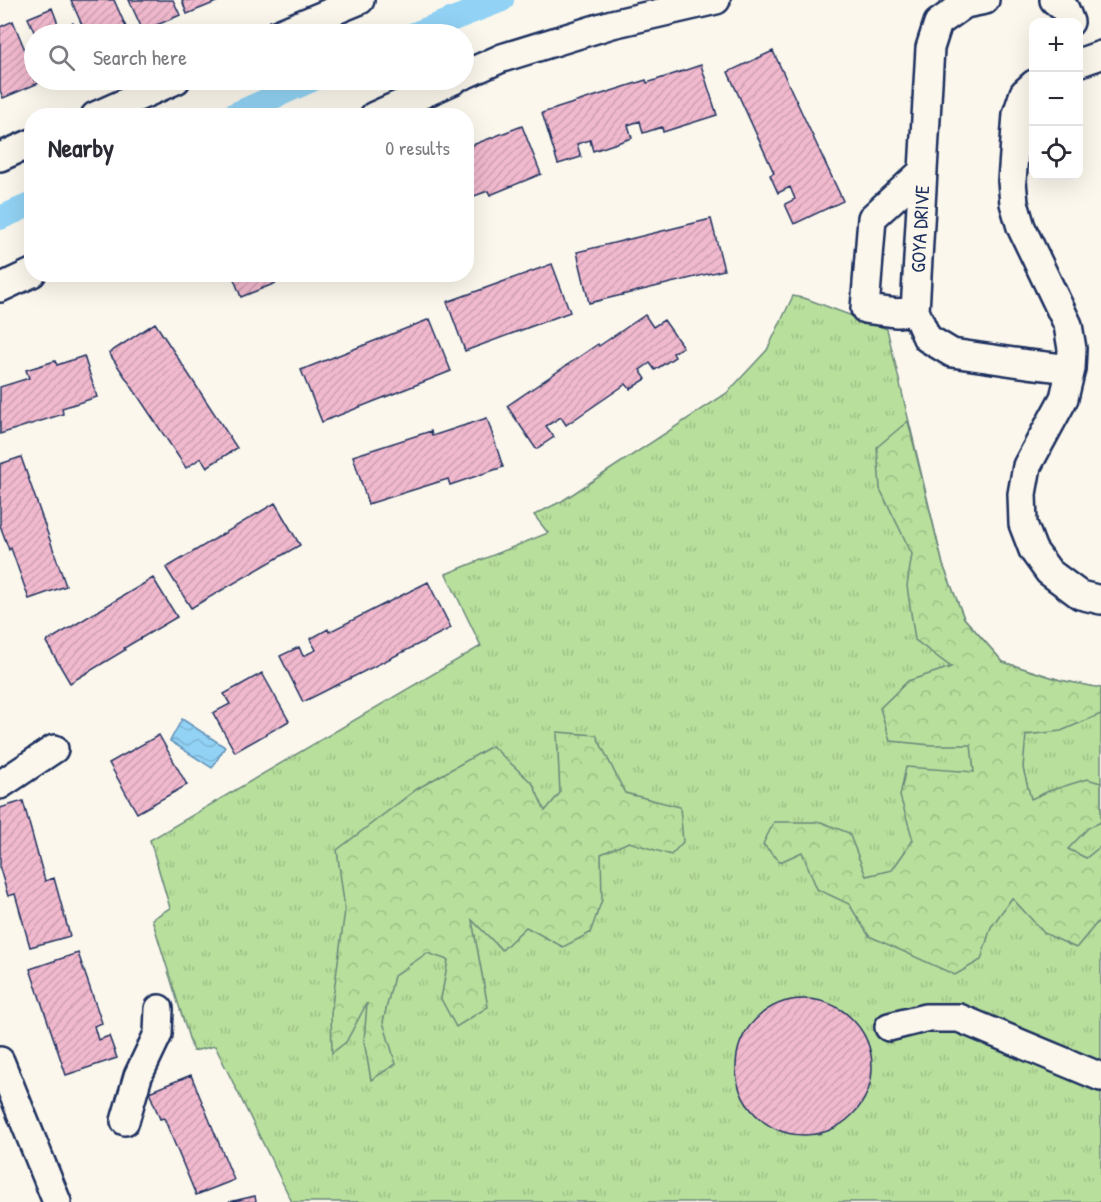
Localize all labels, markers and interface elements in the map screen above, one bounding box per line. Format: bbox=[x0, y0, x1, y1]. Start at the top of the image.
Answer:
map controls bbox=[1029, 18, 1083, 180]
button: + bbox=[1029, 18, 1083, 72]
search box bbox=[24, 24, 474, 90]
icon: search bbox=[45, 41, 78, 74]
text: Search here bbox=[93, 42, 187, 72]
button: − bbox=[1029, 72, 1083, 126]
button: locate bbox=[1029, 126, 1083, 180]
text: Nearby bbox=[48, 130, 114, 165]
text: 0 results bbox=[385, 134, 450, 161]
street label: GOYA DRIVE bbox=[904, 185, 935, 273]

